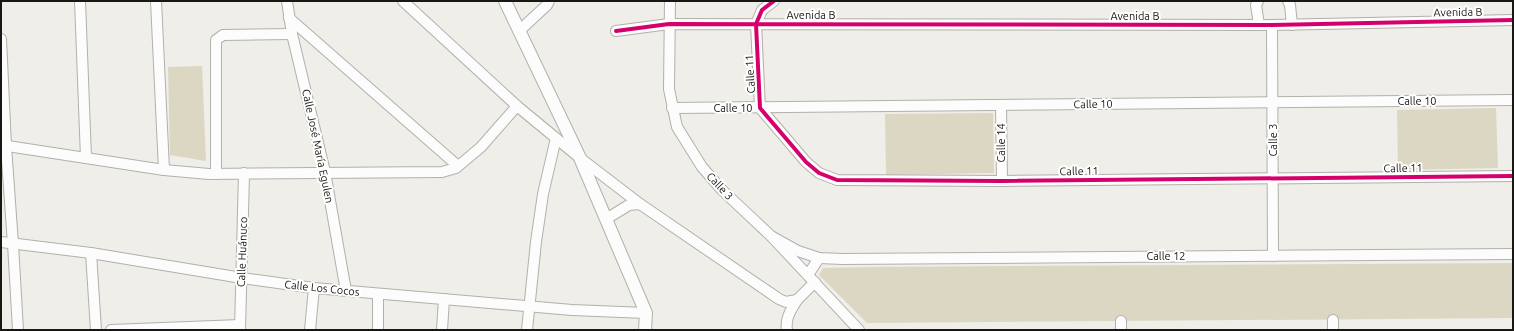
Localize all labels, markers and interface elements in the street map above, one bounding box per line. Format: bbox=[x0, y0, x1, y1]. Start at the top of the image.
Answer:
street label: Avenida B bbox=[1433, 6, 1483, 18]
street label: Avenida B bbox=[787, 9, 835, 21]
street label: Avenida B bbox=[1111, 10, 1159, 22]
street label: Calle 11 bbox=[743, 54, 757, 94]
street label: Calle José María Egulen bbox=[300, 88, 336, 204]
street label: Calle 10 bbox=[1397, 95, 1437, 107]
street label: Calle 10 bbox=[1073, 98, 1113, 110]
street label: Calle 10 bbox=[713, 102, 753, 114]
street label: Calle 14 bbox=[995, 123, 1007, 163]
street label: Calle 3 bbox=[1267, 124, 1279, 156]
street label: Calle 11 bbox=[1383, 162, 1423, 174]
street label: Calle 11 bbox=[1059, 165, 1099, 177]
street label: Calle 3 bbox=[704, 170, 736, 202]
street label: Calle Huánuco bbox=[235, 217, 249, 287]
street label: Calle 12 bbox=[1146, 250, 1186, 262]
street label: Calle Los Cocos bbox=[284, 278, 360, 298]

